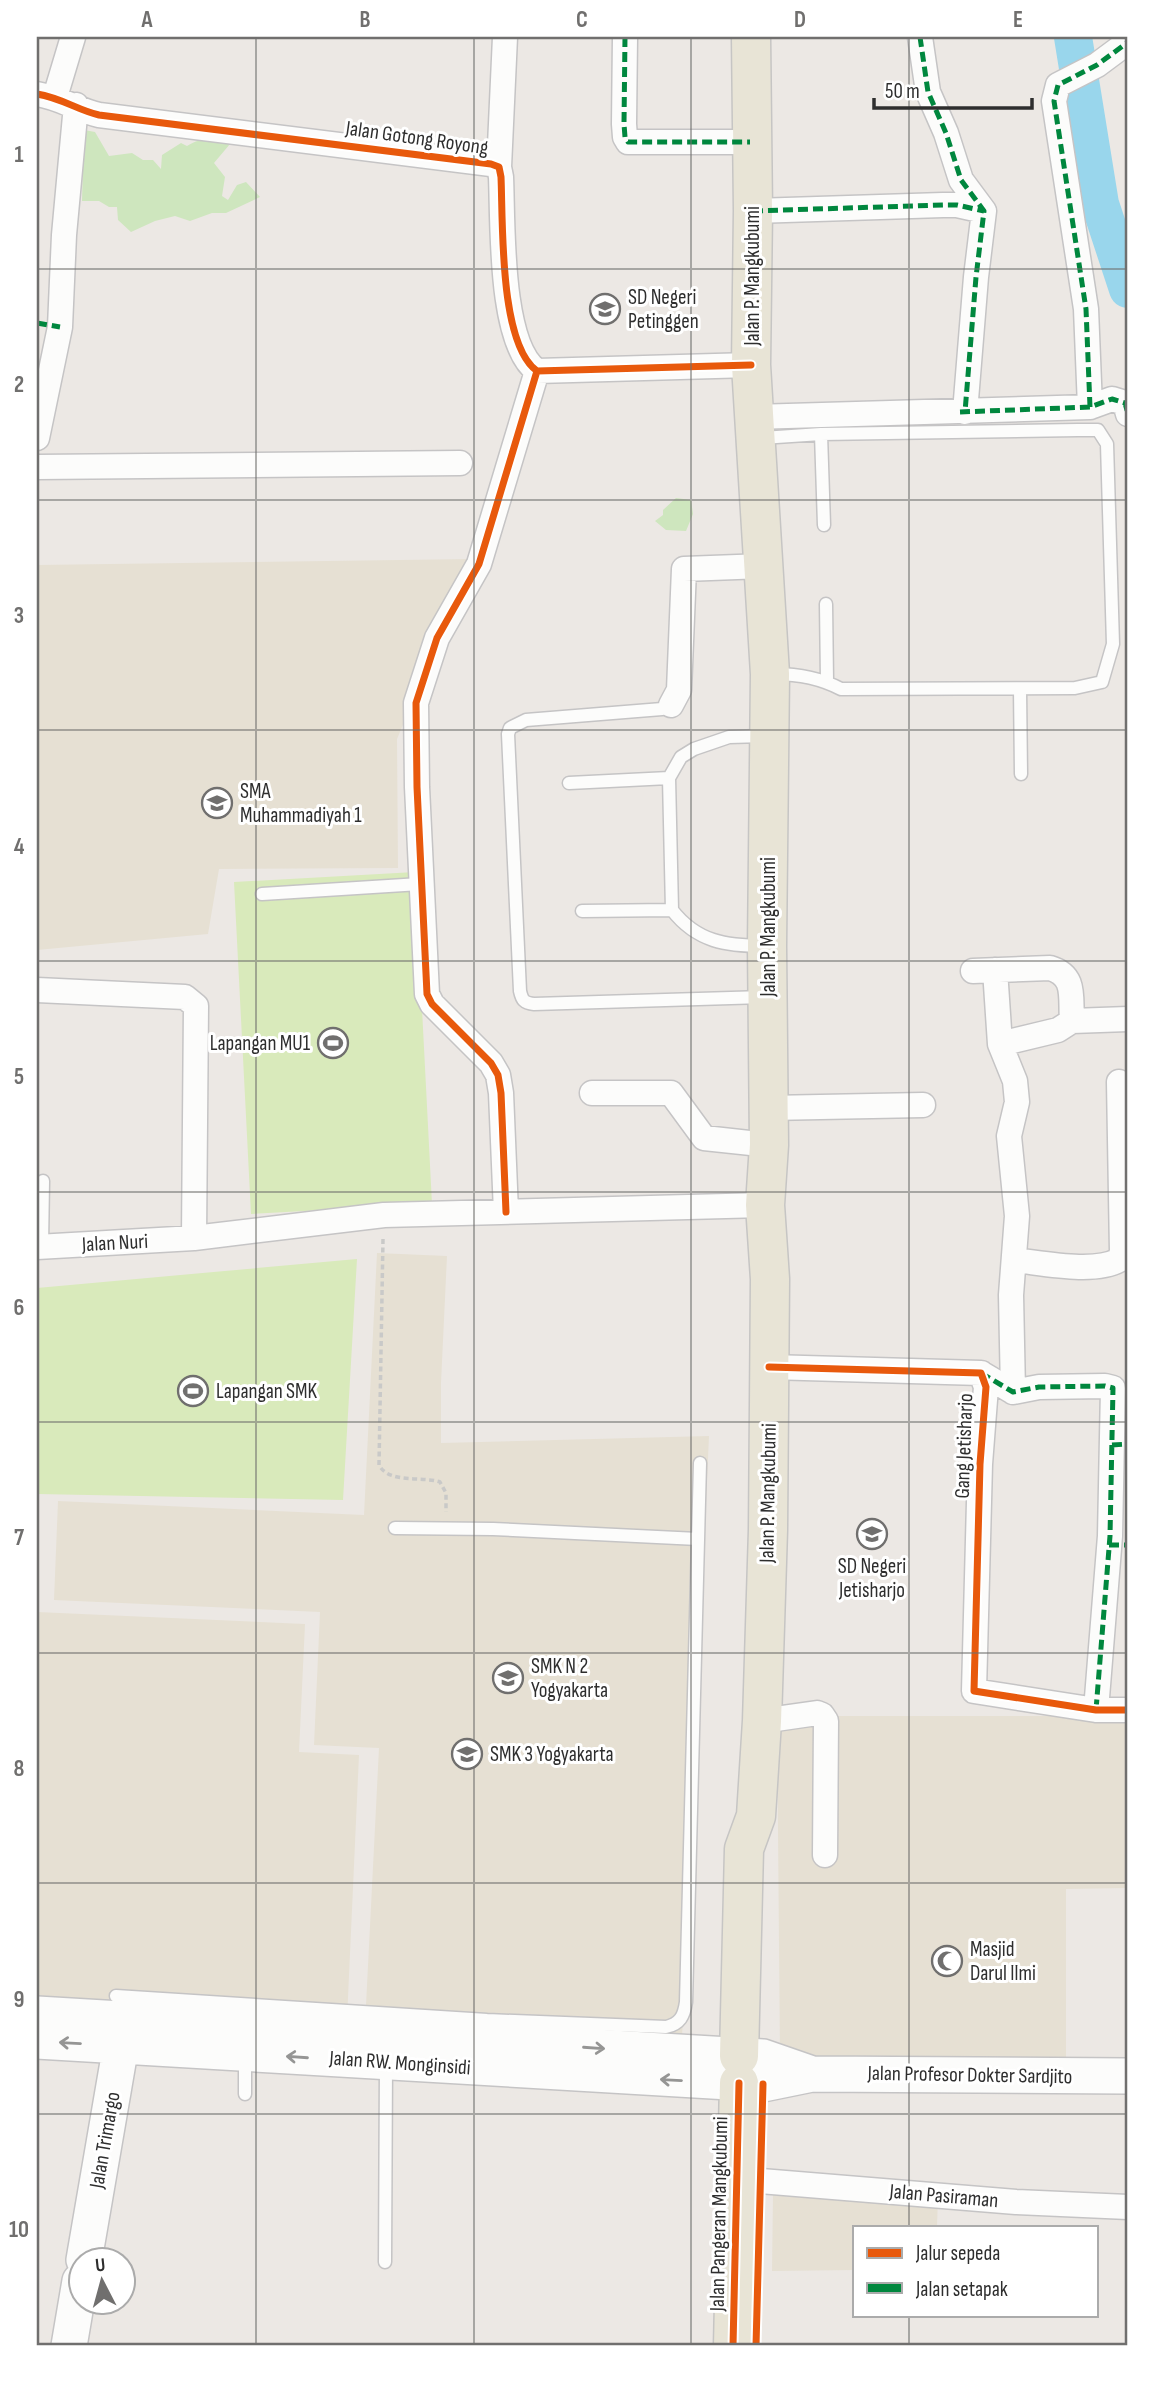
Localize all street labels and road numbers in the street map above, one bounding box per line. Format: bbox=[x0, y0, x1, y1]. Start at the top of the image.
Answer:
street label: Jalan Gotong Royong bbox=[343, 115, 490, 160]
street label: Jalan P. Mangkubumi bbox=[740, 206, 765, 347]
street label: Jalan P. Mangkubumi bbox=[756, 857, 781, 998]
street label: Jalan Nuri bbox=[80, 1229, 149, 1257]
street label: Gang Jetisharjo bbox=[950, 1393, 978, 1499]
street label: Jalan P. Mangkubumi bbox=[754, 1423, 782, 1564]
street label: Jalan RW. Monginsidi bbox=[327, 2046, 472, 2080]
street label: Jalan Profesor Dokter Sardjito bbox=[866, 2061, 1073, 2089]
street label: Jalan Trimargo bbox=[84, 2090, 126, 2191]
street label: Jalan Pangeran Mangkubumi bbox=[705, 2116, 733, 2313]
street label: Jalan Pasiraman bbox=[888, 2179, 999, 2213]

